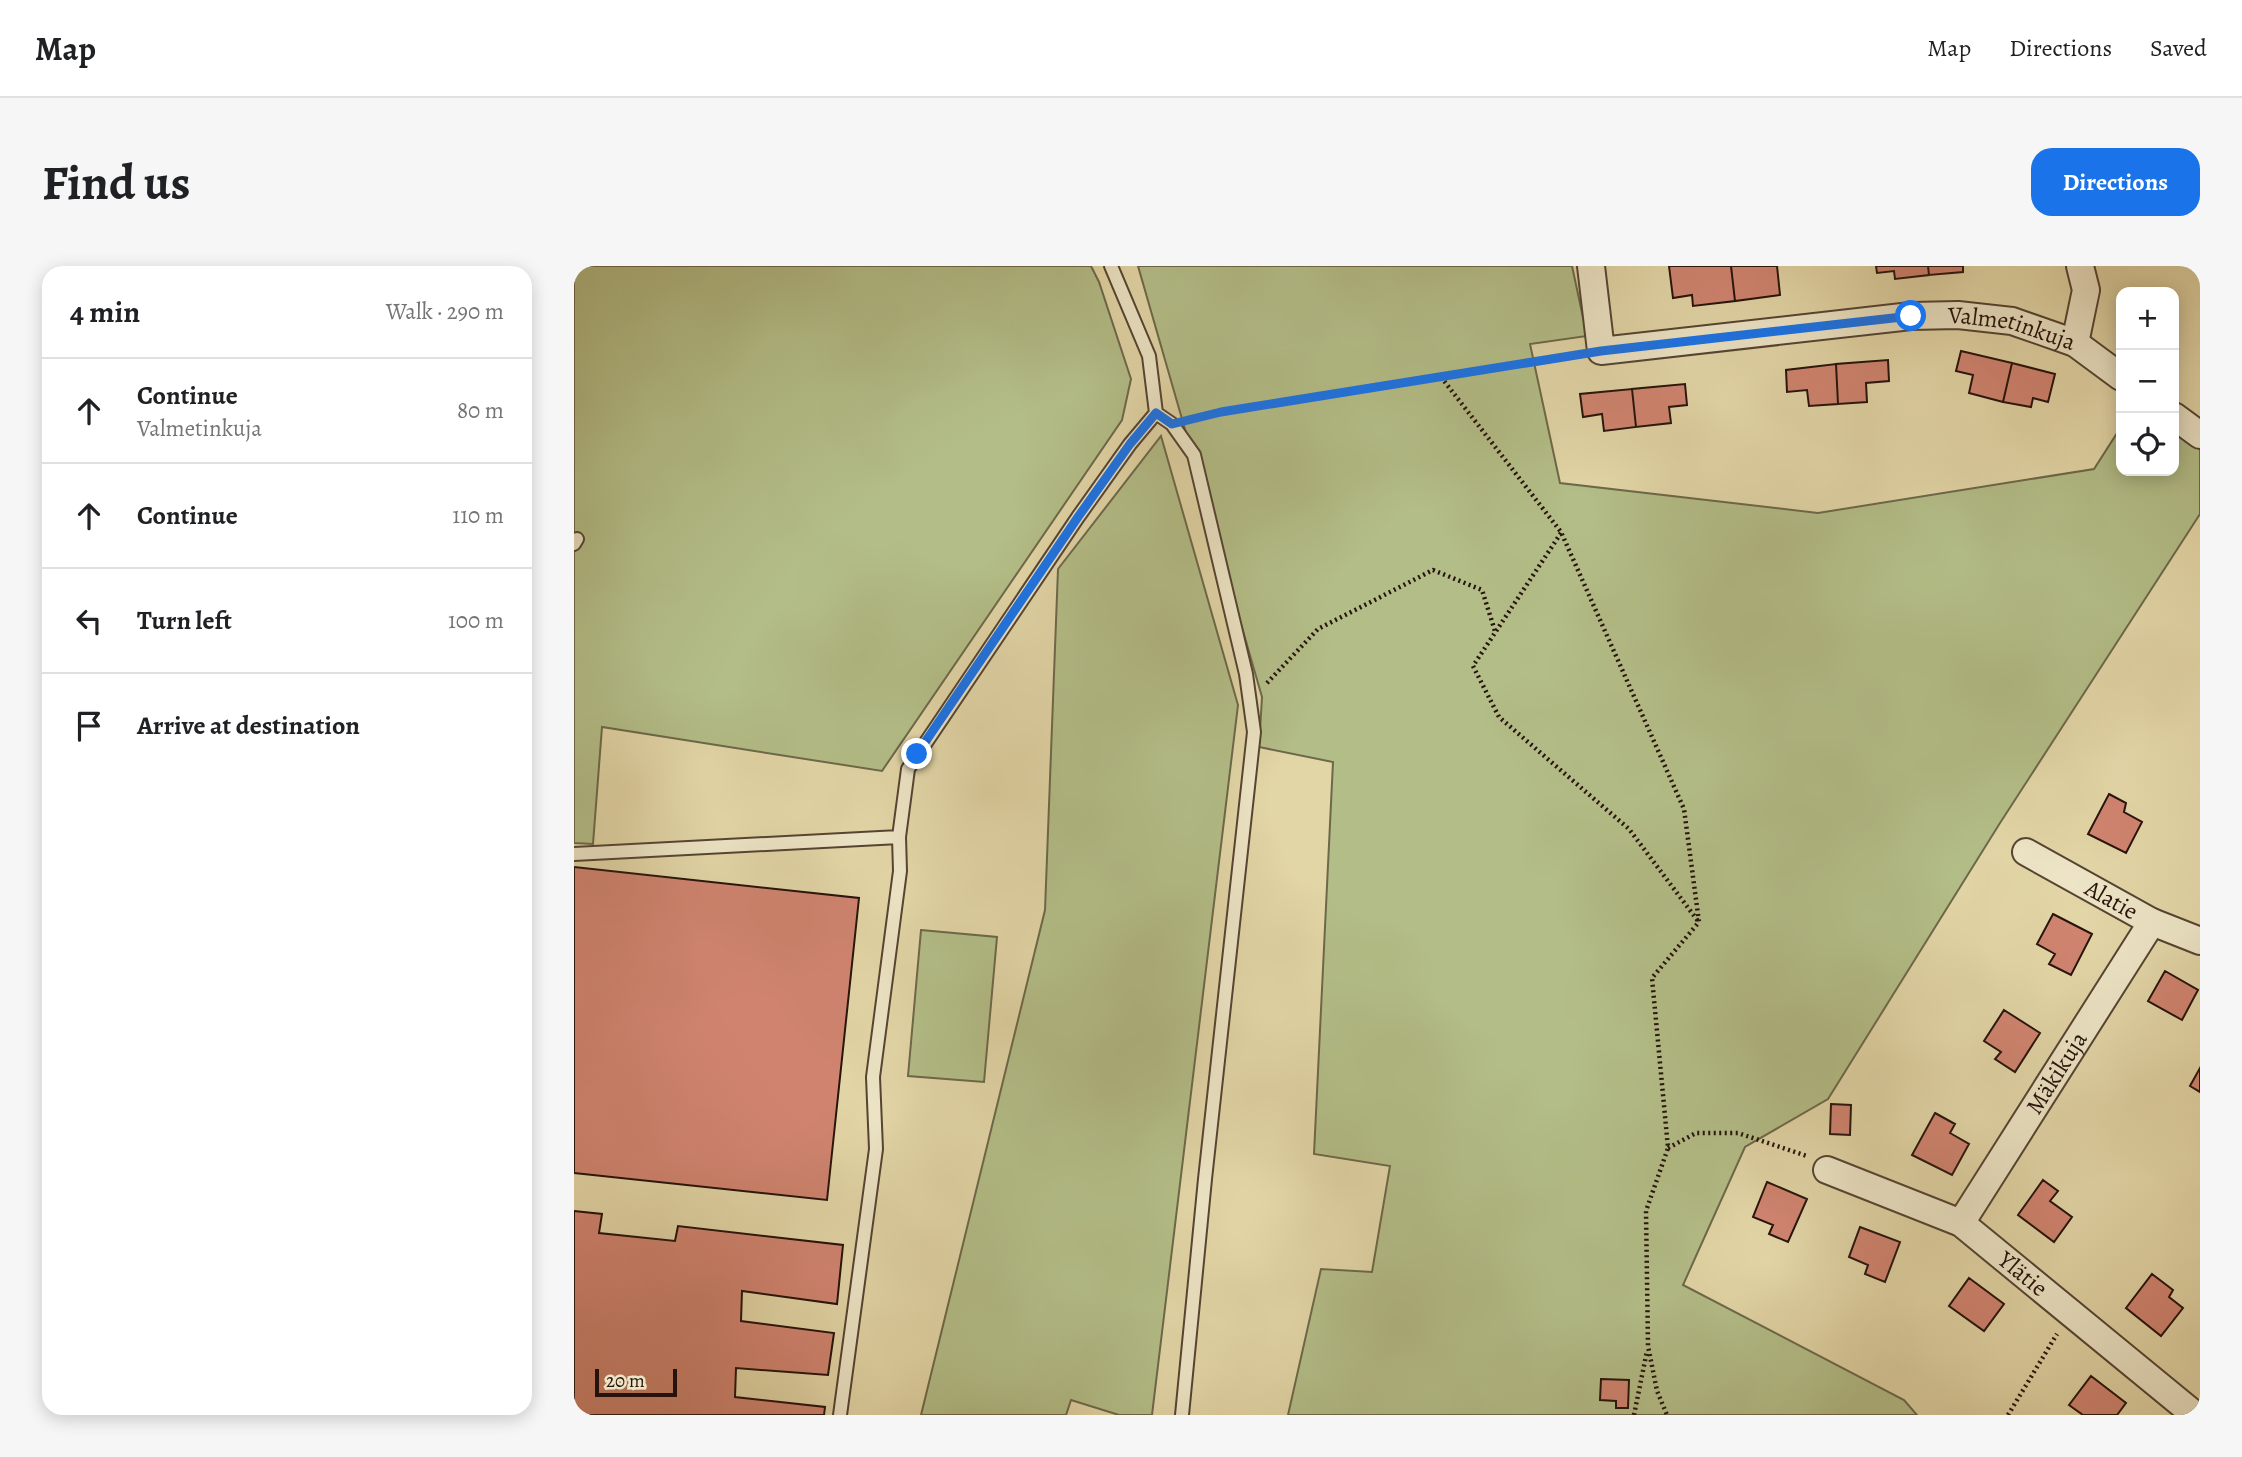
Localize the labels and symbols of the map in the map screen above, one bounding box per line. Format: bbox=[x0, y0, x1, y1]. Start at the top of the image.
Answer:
street label: Valmetinkuja bbox=[1947, 299, 2081, 358]
route start bbox=[1895, 300, 1926, 331]
route end bbox=[901, 738, 932, 769]
street label: Alatie bbox=[2079, 872, 2144, 927]
street label: Mäkikuja bbox=[2018, 1025, 2095, 1120]
street label: Ylätie bbox=[1990, 1243, 2054, 1304]
scale bar bbox=[595, 1366, 677, 1398]

